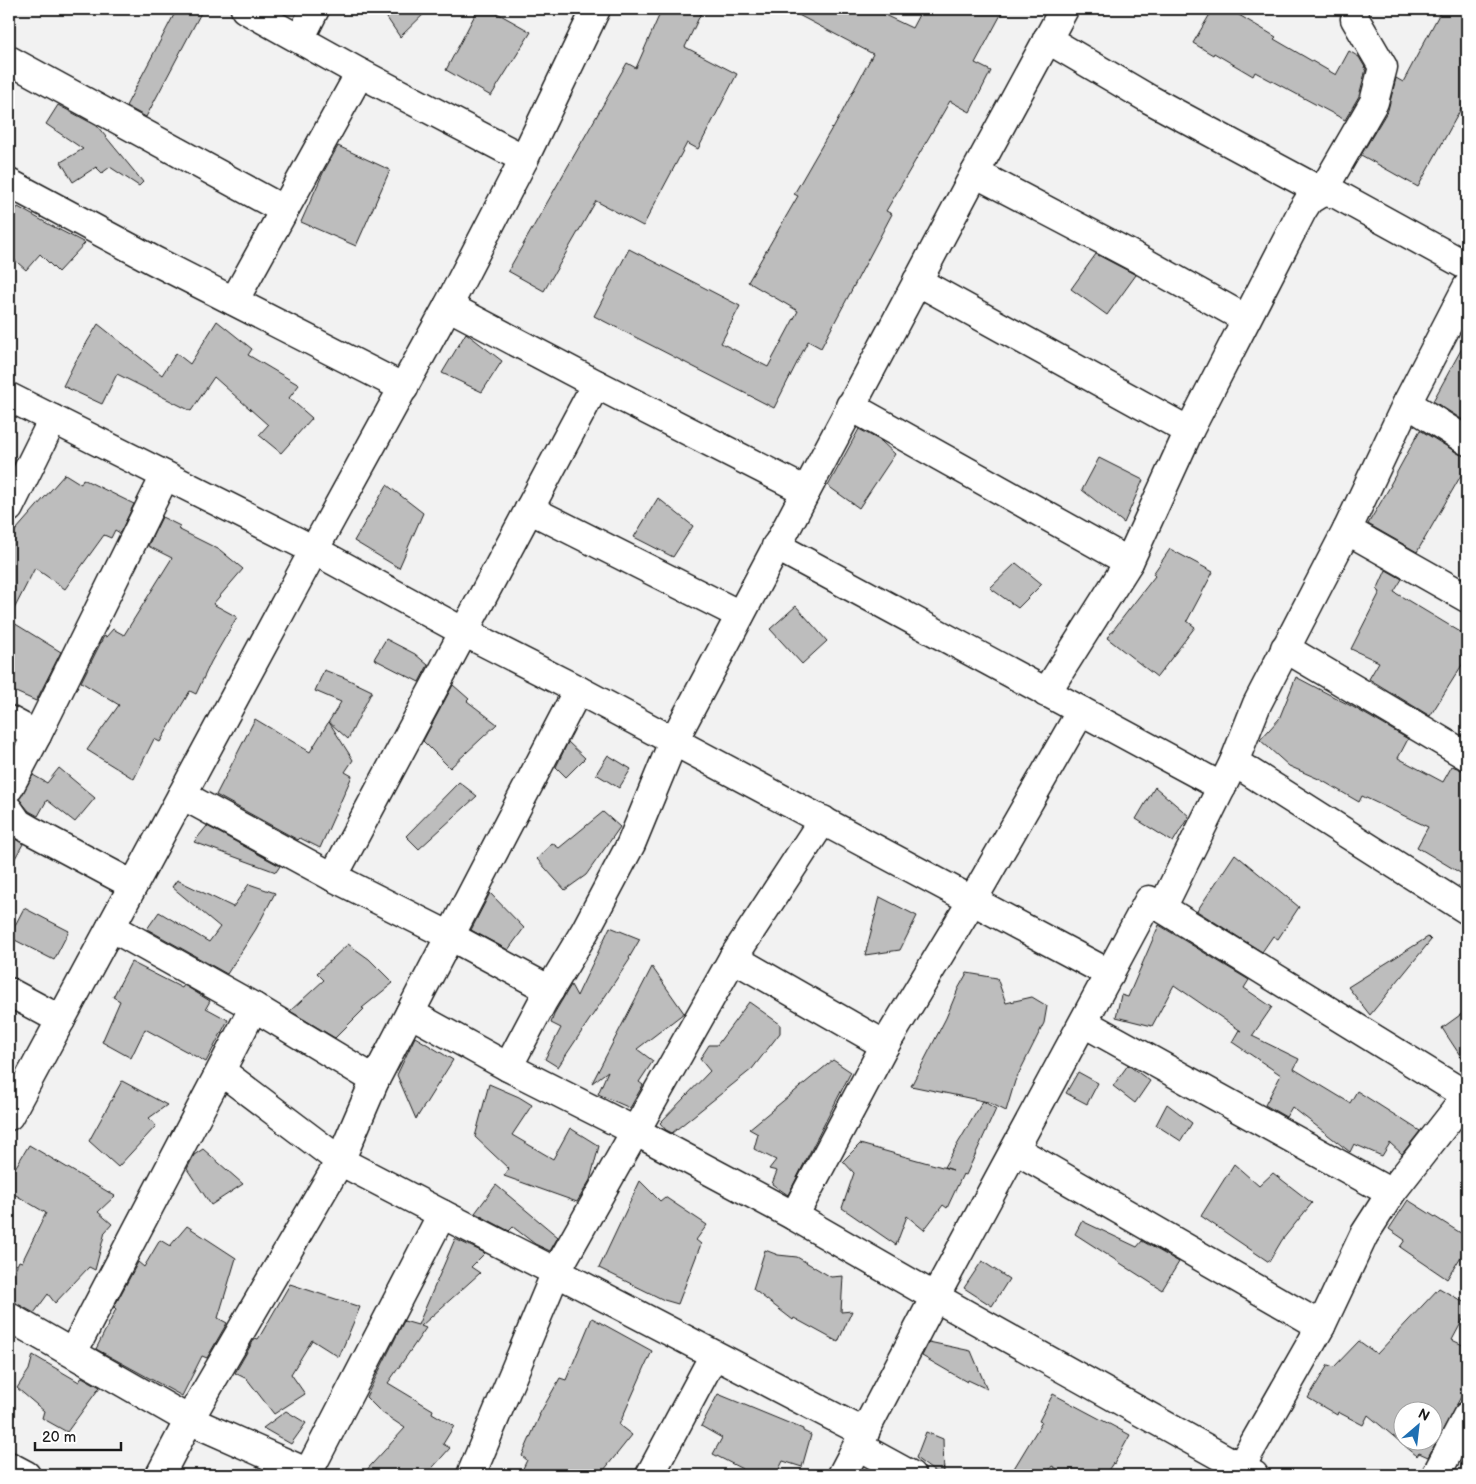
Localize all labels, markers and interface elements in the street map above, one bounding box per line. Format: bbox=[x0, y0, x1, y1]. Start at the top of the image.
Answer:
north arrow bbox=[1394, 1402, 1444, 1452]
text: N bbox=[1415, 1405, 1433, 1425]
scale bar bbox=[35, 1419, 121, 1451]
text: 20 m bbox=[42, 1428, 76, 1447]

